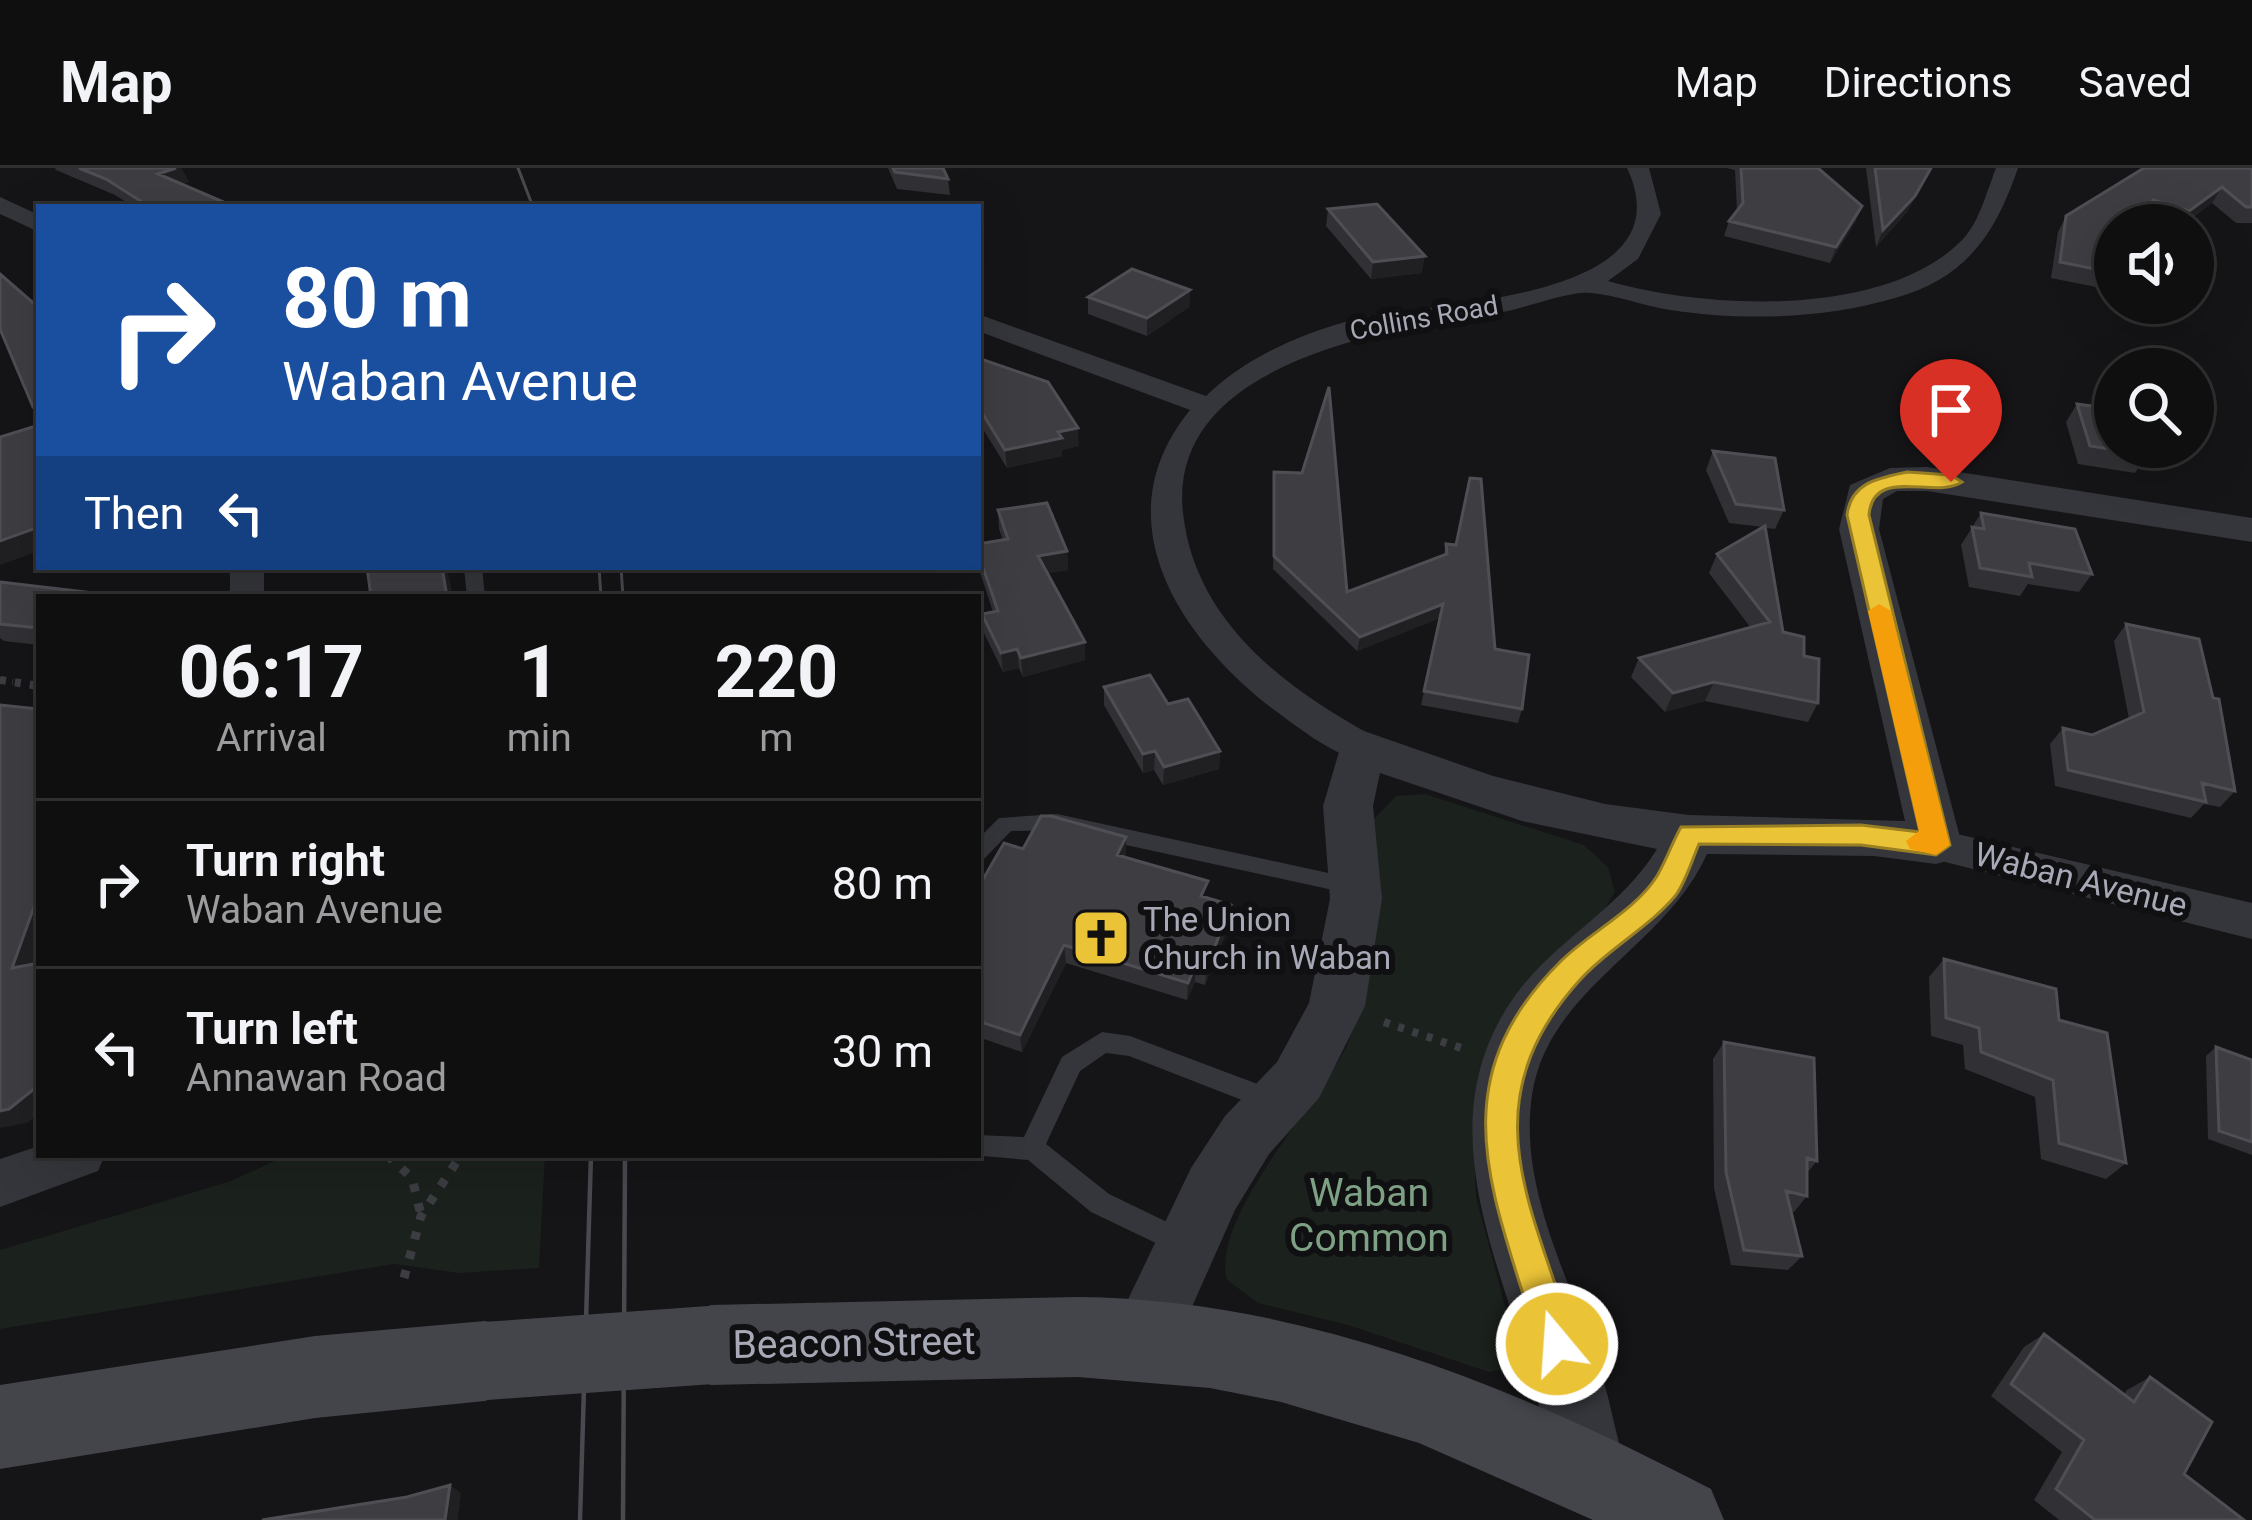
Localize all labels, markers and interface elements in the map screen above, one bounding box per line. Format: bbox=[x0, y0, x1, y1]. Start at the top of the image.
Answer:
text: Map bbox=[60, 49, 172, 116]
text: Map bbox=[1675, 58, 1758, 107]
text: Directions bbox=[1824, 58, 2012, 107]
text: Saved bbox=[2078, 58, 2192, 107]
map controls bbox=[2094, 204, 2214, 468]
button: sound bbox=[2094, 204, 2214, 324]
text: 80 m bbox=[282, 249, 472, 348]
icon: right bbox=[84, 252, 240, 408]
street label: Collins Road bbox=[1347, 289, 1501, 347]
button: search bbox=[2094, 348, 2214, 468]
text: Waban Avenue bbox=[282, 350, 638, 413]
pin bbox=[1900, 359, 2002, 482]
icon: arrive bbox=[1918, 377, 1984, 443]
icon: left bbox=[208, 480, 274, 546]
text: Then bbox=[84, 487, 184, 540]
text: 06:17 bbox=[179, 630, 364, 715]
text: 1 bbox=[519, 630, 560, 715]
text: 220 bbox=[714, 630, 838, 715]
text: Arrival bbox=[216, 715, 327, 761]
text: min bbox=[507, 715, 572, 761]
text: m bbox=[759, 715, 794, 761]
text: Turn right bbox=[186, 834, 385, 887]
street label: Waban Avenue bbox=[1971, 834, 2191, 925]
icon: right bbox=[84, 851, 150, 917]
text: 80 m bbox=[832, 857, 933, 910]
text: Waban Avenue bbox=[186, 887, 443, 933]
place label: The Union Church in Waban bbox=[1143, 900, 1391, 977]
church icon: The Union Church in Waban bbox=[1070, 907, 1132, 969]
text: Turn left bbox=[186, 1002, 358, 1055]
icon: left bbox=[84, 1019, 150, 1085]
text: 30 m bbox=[832, 1025, 933, 1078]
text: Annawan Road bbox=[186, 1055, 447, 1101]
park label: Waban Common bbox=[1289, 1170, 1449, 1261]
position arrow bbox=[1494, 1281, 1620, 1407]
street label: Beacon Street bbox=[732, 1318, 976, 1368]

